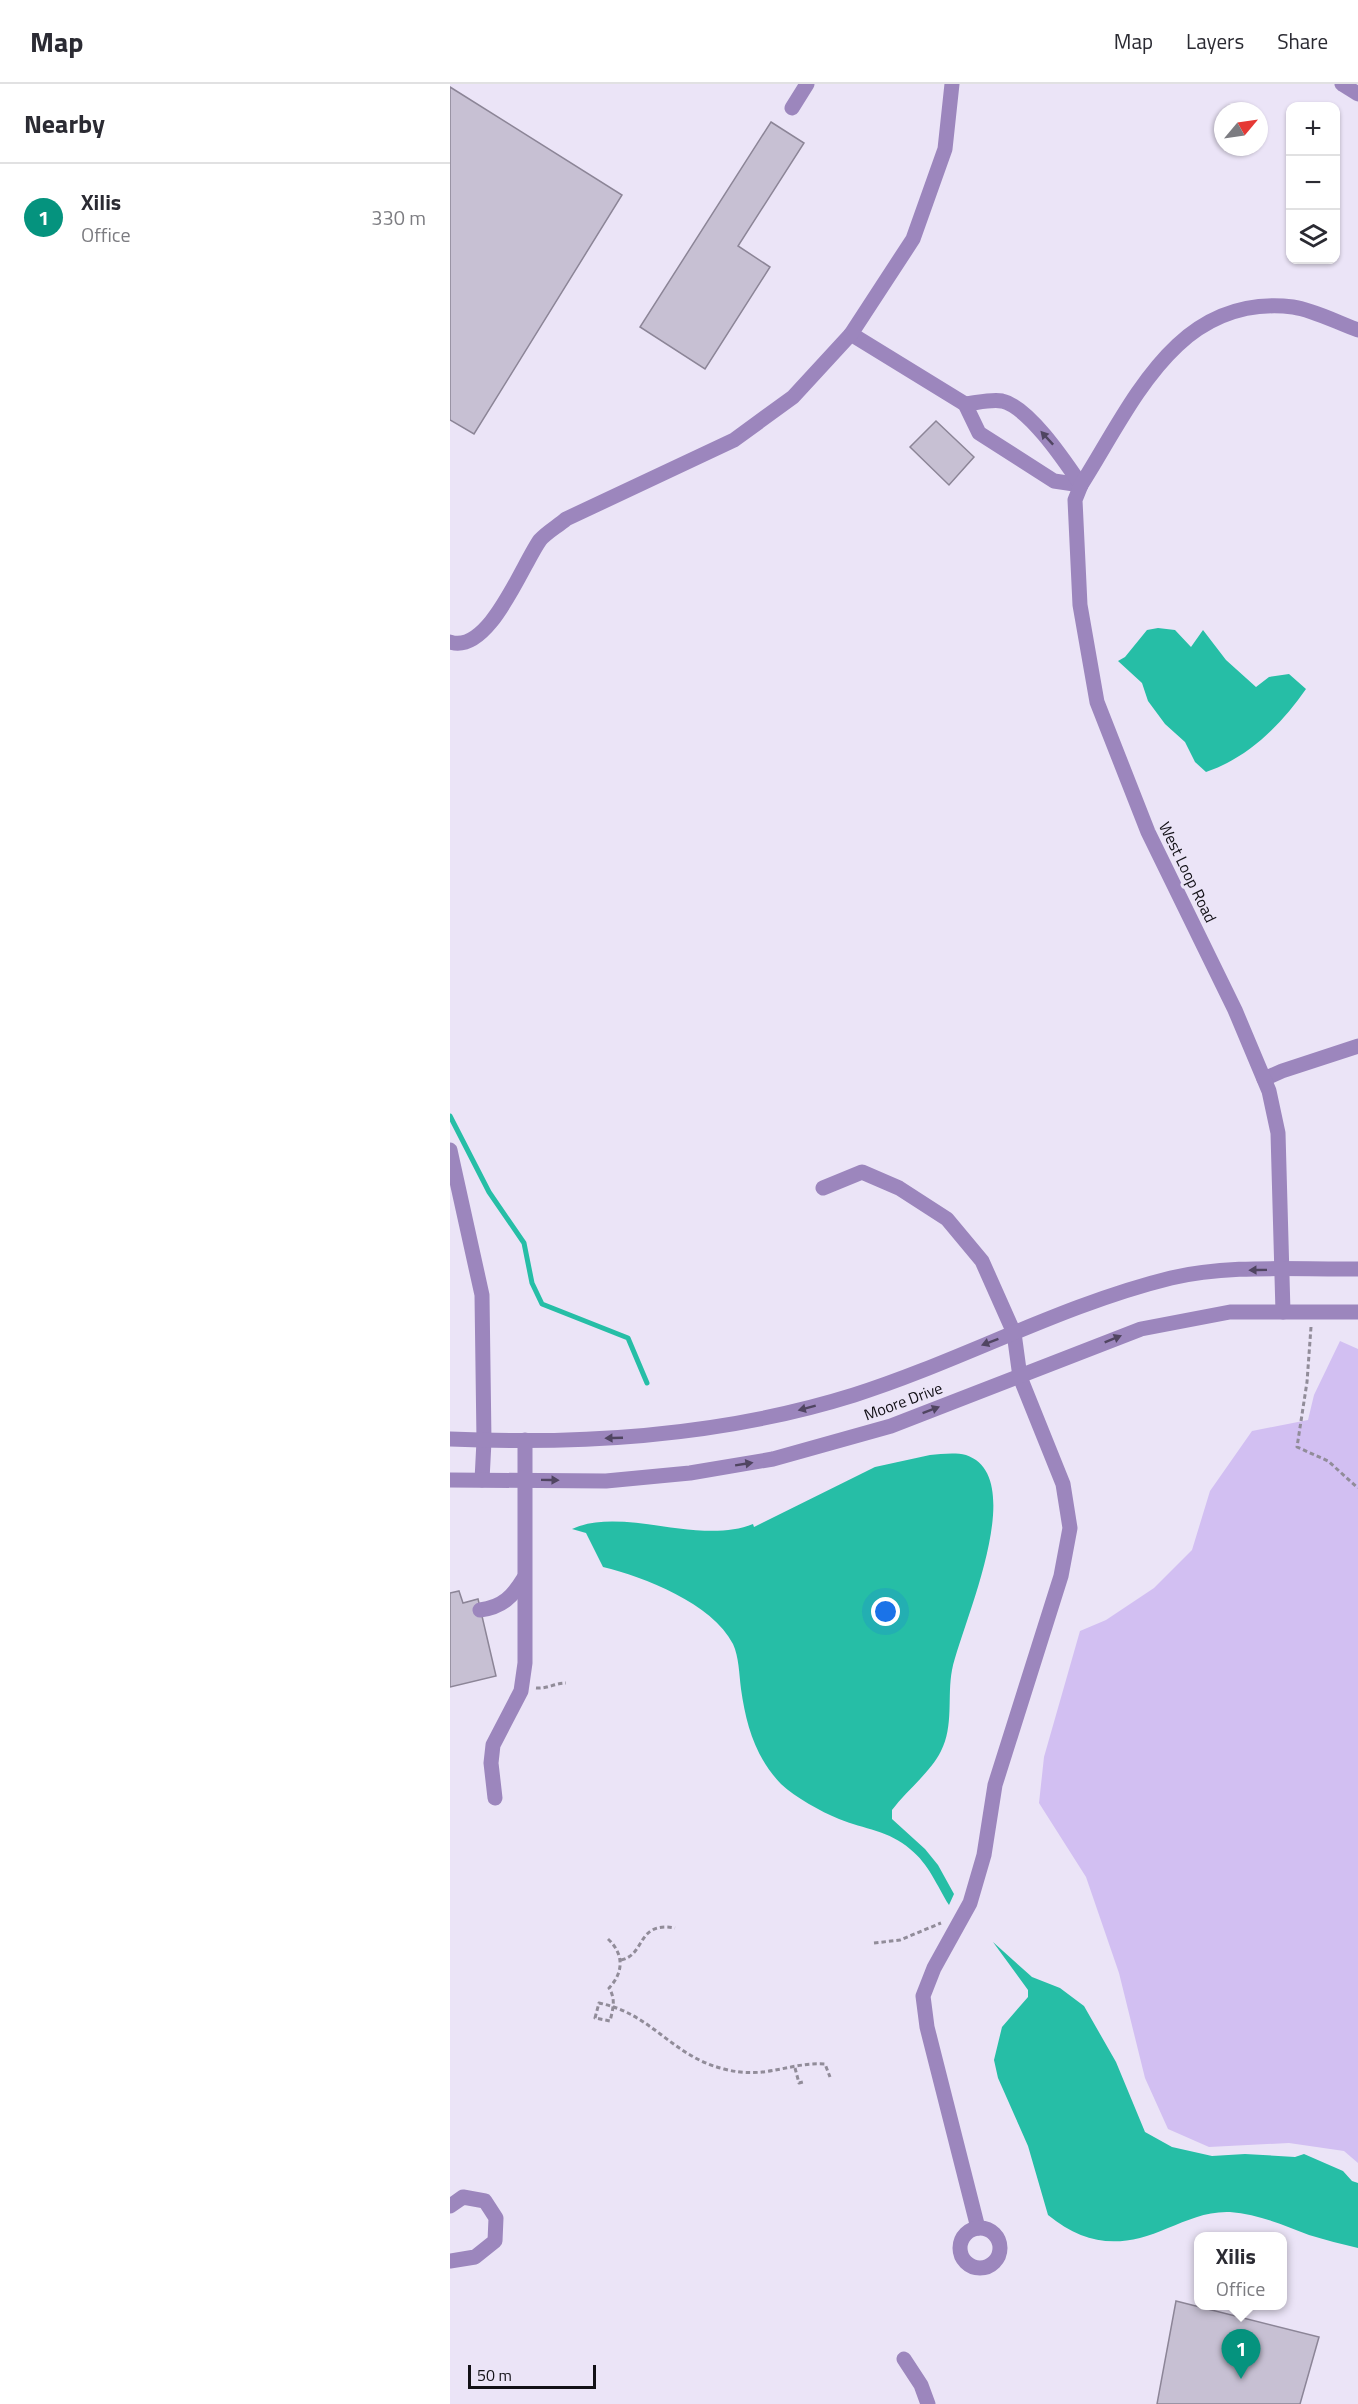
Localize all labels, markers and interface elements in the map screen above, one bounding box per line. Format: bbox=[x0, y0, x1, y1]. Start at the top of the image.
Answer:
text: Map bbox=[30, 20, 84, 63]
text: Map bbox=[1114, 25, 1153, 57]
text: Layers bbox=[1186, 25, 1244, 57]
text: Share bbox=[1277, 25, 1328, 57]
north arrow bbox=[1214, 102, 1268, 156]
map controls bbox=[1286, 102, 1340, 264]
button: + bbox=[1286, 102, 1340, 156]
text: Nearby bbox=[24, 104, 105, 143]
button: − bbox=[1286, 156, 1340, 210]
text: Xilis bbox=[81, 185, 121, 219]
text: 1 bbox=[38, 202, 49, 233]
text: 330 m bbox=[371, 202, 426, 233]
button: layers bbox=[1286, 210, 1340, 264]
text: Office bbox=[81, 219, 131, 250]
one-way arrow bbox=[1040, 431, 1054, 445]
street label: West Loop Road bbox=[1153, 817, 1223, 927]
one-way arrow bbox=[1248, 1266, 1267, 1275]
one-way arrow bbox=[1104, 1334, 1122, 1343]
one-way arrow bbox=[981, 1338, 999, 1348]
street label: Moore Drive bbox=[860, 1376, 946, 1426]
one-way arrow bbox=[797, 1403, 816, 1413]
one-way arrow bbox=[922, 1405, 940, 1414]
one-way arrow bbox=[605, 1433, 624, 1443]
one-way arrow bbox=[735, 1459, 754, 1468]
one-way arrow bbox=[541, 1476, 560, 1485]
your location bbox=[871, 1597, 900, 1626]
popup bbox=[1194, 2232, 1287, 2310]
text: Xilis bbox=[1216, 2239, 1256, 2273]
text: Office bbox=[1216, 2273, 1265, 2304]
pin: 1 bbox=[1222, 2330, 1260, 2379]
scale bar bbox=[468, 2362, 596, 2390]
text: 50 m bbox=[477, 2363, 512, 2387]

